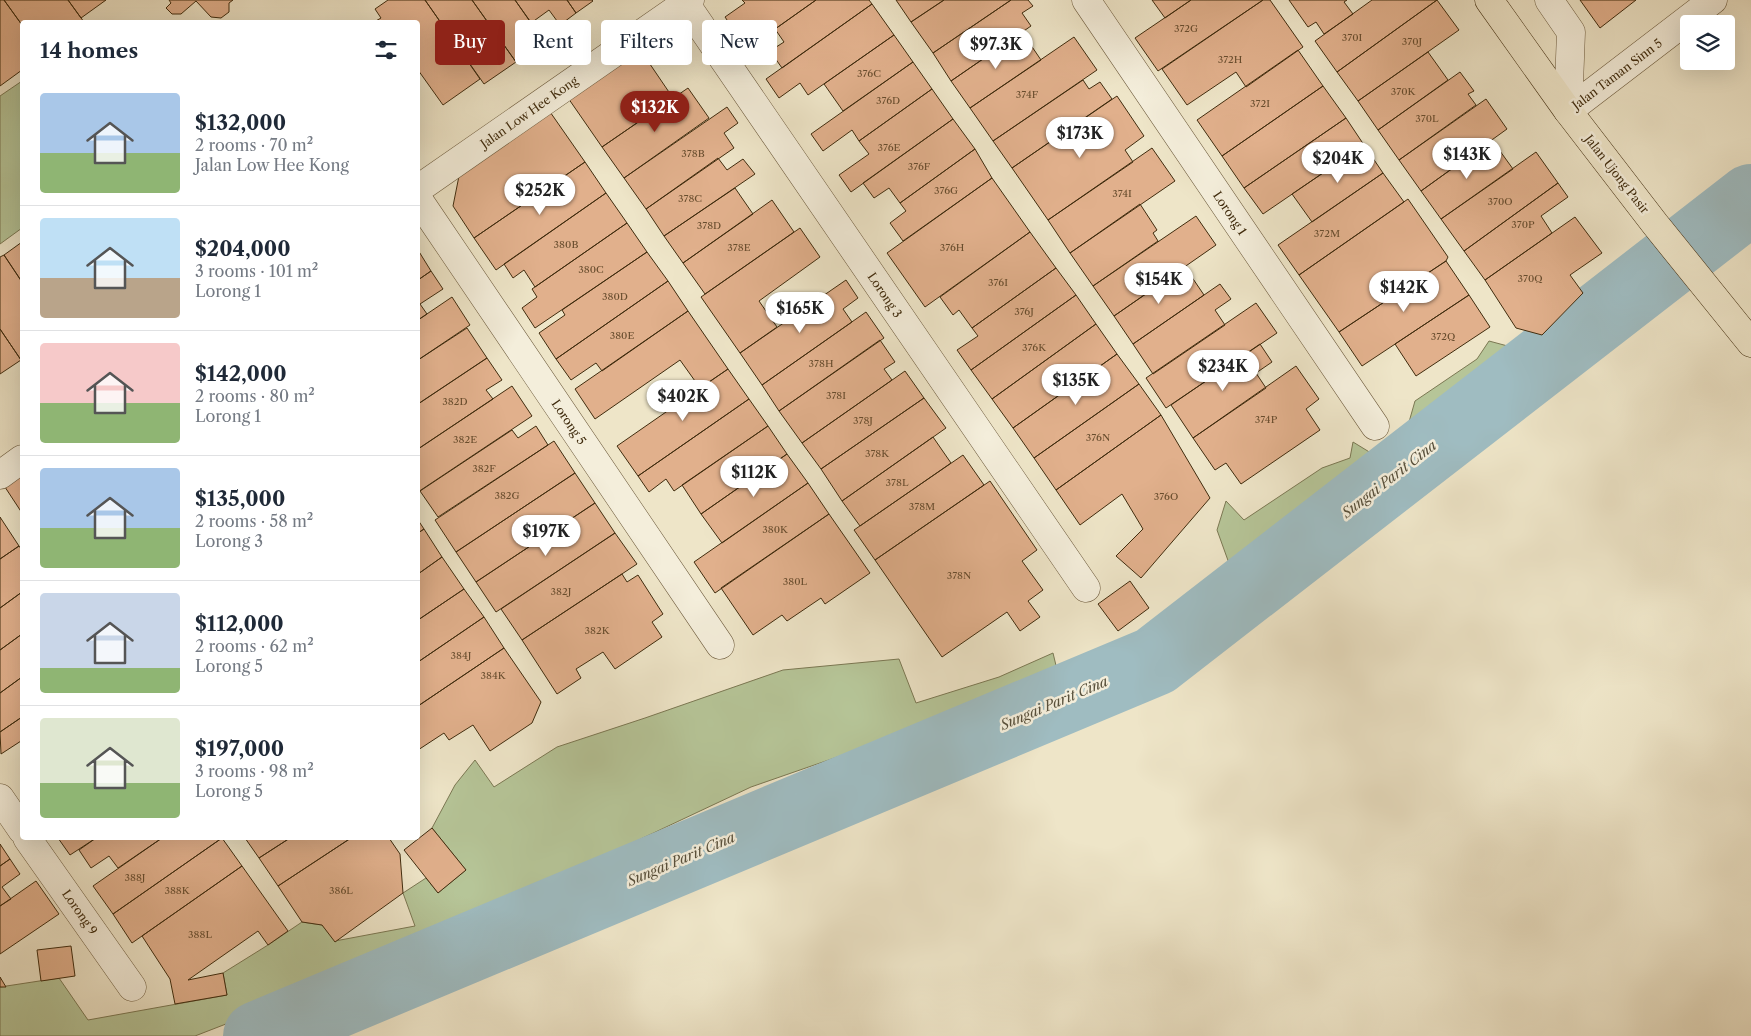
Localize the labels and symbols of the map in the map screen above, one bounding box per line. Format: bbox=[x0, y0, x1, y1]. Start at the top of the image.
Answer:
house number: 372G bbox=[1174, 22, 1198, 35]
pin: $97.3K bbox=[955, 28, 1037, 70]
house number: 370I bbox=[1342, 31, 1362, 44]
house number: 370J bbox=[1402, 35, 1423, 48]
street label: Jalan Taman Sinn 5 bbox=[1567, 35, 1665, 114]
house number: 372H bbox=[1218, 53, 1243, 66]
house number: 376C bbox=[857, 67, 881, 80]
street label: Jalan Low Hee Kong bbox=[476, 72, 581, 152]
house number: 370K bbox=[1391, 85, 1416, 98]
house number: 374F bbox=[1016, 88, 1039, 101]
pin: $132K bbox=[620, 90, 690, 133]
house number: 376D bbox=[876, 94, 900, 107]
house number: 372I bbox=[1250, 97, 1270, 110]
house number: 370L bbox=[1415, 112, 1439, 125]
pin: $173K bbox=[1045, 116, 1115, 159]
street label: Jalan Ujong Pasir bbox=[1580, 130, 1652, 216]
pin: $143K bbox=[1432, 138, 1502, 180]
house number: 376E bbox=[878, 141, 901, 154]
pin: $204K bbox=[1303, 142, 1373, 184]
house number: 378B bbox=[681, 147, 705, 160]
house number: 376F bbox=[908, 160, 931, 173]
pin: $252K bbox=[505, 174, 575, 216]
house number: 376G bbox=[934, 184, 958, 197]
house number: 374I bbox=[1112, 187, 1132, 200]
street label: Lorong 1 bbox=[1210, 188, 1250, 238]
house number: 378C bbox=[678, 192, 702, 205]
house number: 370O bbox=[1487, 195, 1513, 208]
house number: 370P bbox=[1511, 218, 1535, 231]
house number: 378D bbox=[697, 219, 721, 232]
house number: 372M bbox=[1314, 227, 1340, 240]
house number: 380B bbox=[554, 238, 578, 251]
house number: 378E bbox=[727, 241, 751, 254]
house number: 376H bbox=[940, 241, 965, 254]
pin: $154K bbox=[1124, 262, 1194, 305]
house number: 380C bbox=[578, 263, 604, 276]
street label: Lorong 3 bbox=[864, 270, 906, 320]
pin: $142K bbox=[1369, 270, 1439, 313]
house number: 370Q bbox=[1517, 272, 1543, 285]
house number: 376I bbox=[988, 276, 1008, 289]
house number: 380D bbox=[602, 290, 628, 303]
pin: $165K bbox=[765, 292, 835, 334]
house number: 376J bbox=[1014, 305, 1034, 318]
house number: 380E bbox=[610, 329, 634, 342]
house number: 372Q bbox=[1431, 330, 1456, 343]
house number: 376K bbox=[1022, 341, 1047, 354]
pin: $234K bbox=[1188, 350, 1258, 392]
house number: 378H bbox=[809, 357, 834, 370]
pin: $135K bbox=[1041, 364, 1111, 406]
pin: $402K bbox=[648, 380, 718, 422]
house number: 378I bbox=[826, 389, 846, 402]
house number: 382D bbox=[442, 395, 468, 408]
street label: Lorong 5 bbox=[549, 397, 589, 447]
house number: 374P bbox=[1255, 413, 1278, 426]
house number: 378J bbox=[853, 414, 873, 427]
house number: 376N bbox=[1086, 431, 1110, 444]
house number: 382E bbox=[453, 433, 477, 446]
water label: Sungai Parit Cina bbox=[1337, 436, 1440, 522]
house number: 378K bbox=[865, 447, 890, 460]
pin: $112K bbox=[719, 456, 789, 498]
house number: 382F bbox=[472, 462, 496, 475]
house number: 378L bbox=[886, 476, 909, 489]
house number: 382G bbox=[494, 489, 520, 502]
house number: 376O bbox=[1154, 490, 1178, 503]
house number: 378M bbox=[909, 500, 935, 513]
pin: $197K bbox=[511, 514, 581, 557]
house number: 380K bbox=[762, 523, 789, 536]
house number: 378N bbox=[947, 569, 971, 582]
house number: 380L bbox=[783, 575, 808, 588]
house number: 382J bbox=[551, 585, 572, 598]
house number: 382K bbox=[585, 624, 611, 637]
house number: 384J bbox=[451, 649, 472, 662]
house number: 384K bbox=[481, 669, 507, 682]
water label: Sungai Parit Cina bbox=[996, 672, 1111, 734]
water label: Sungai Parit Cina bbox=[623, 828, 738, 890]
house number: 388J bbox=[124, 871, 146, 884]
house number: 388K bbox=[164, 884, 191, 897]
house number: 386L bbox=[329, 884, 353, 897]
street label: Lorong 9 bbox=[59, 887, 101, 937]
house number: 388L bbox=[188, 928, 212, 941]

